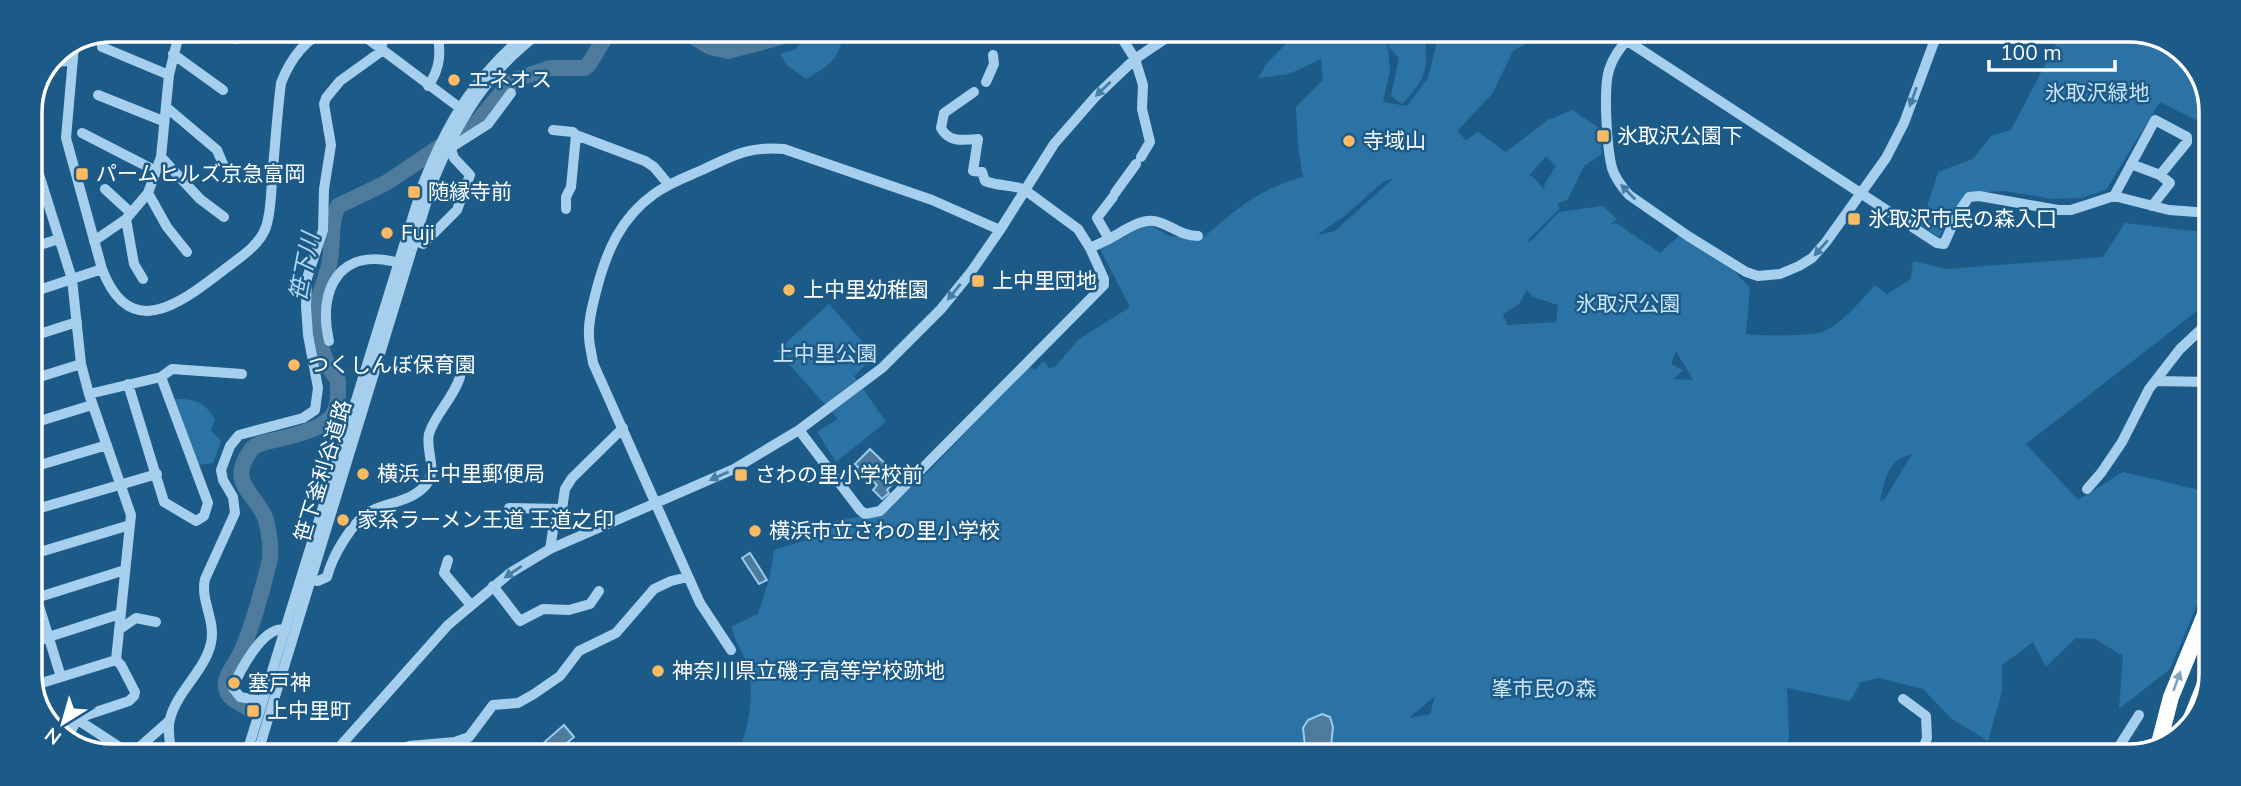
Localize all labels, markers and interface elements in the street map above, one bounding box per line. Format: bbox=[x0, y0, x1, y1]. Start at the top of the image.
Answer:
scale bar bbox=[1989, 28, 2115, 72]
text: 100 m bbox=[2000, 39, 2062, 65]
place label: エネオス bbox=[468, 66, 552, 92]
marker: エネオス bbox=[446, 72, 462, 88]
park label: 氷取沢緑地 bbox=[2045, 79, 2150, 105]
one-way arrow bbox=[1095, 81, 1112, 97]
one-way arrow bbox=[1908, 87, 1919, 108]
place label: 氷取沢公園下 bbox=[1617, 122, 1743, 148]
place label: 寺域山 bbox=[1363, 127, 1426, 153]
marker: 氷取沢公園下 bbox=[1595, 128, 1611, 144]
marker: 寺域山 bbox=[1341, 133, 1357, 149]
place label: パームヒルズ京急富岡 bbox=[96, 160, 305, 186]
marker: パームヒルズ京急富岡 bbox=[74, 166, 90, 182]
place label: 随縁寺前 bbox=[428, 178, 512, 204]
one-way arrow bbox=[1619, 183, 1636, 200]
marker: 随縁寺前 bbox=[406, 184, 422, 200]
place label: 氷取沢市民の森入口 bbox=[1868, 205, 2057, 231]
marker: 氷取沢市民の森入口 bbox=[1846, 211, 1862, 227]
place label: Fuji bbox=[401, 219, 435, 245]
marker: Fuji bbox=[379, 225, 395, 241]
water label: 笹下川 bbox=[283, 227, 325, 304]
one-way arrow bbox=[1813, 239, 1829, 257]
place label: 上中里団地 bbox=[992, 267, 1097, 293]
marker: 上中里団地 bbox=[970, 273, 986, 289]
place label: 上中里幼稚園 bbox=[803, 276, 929, 302]
marker: 上中里幼稚園 bbox=[781, 282, 797, 298]
one-way arrow bbox=[947, 283, 962, 301]
park label: 氷取沢公園 bbox=[1576, 290, 1681, 316]
park label: 上中里公園 bbox=[773, 340, 878, 366]
place label: つくしんぼ保育園 bbox=[308, 351, 476, 377]
marker: つくしんぼ保育園 bbox=[286, 357, 302, 373]
street label: 笹下釜利谷道路 bbox=[288, 397, 356, 545]
place label: 横浜上中里郵便局 bbox=[377, 460, 545, 486]
place label: さわの里小学校前 bbox=[755, 461, 923, 487]
marker: 横浜上中里郵便局 bbox=[355, 466, 371, 482]
marker: さわの里小学校前 bbox=[733, 467, 749, 483]
one-way arrow bbox=[709, 470, 729, 482]
place label: 家系ラーメン王道 王道之印 bbox=[357, 506, 614, 532]
marker: 家系ラーメン王道 王道之印 bbox=[335, 512, 351, 528]
place label: 横浜市立さわの里小学校 bbox=[769, 517, 1000, 543]
marker: 横浜市立さわの里小学校 bbox=[747, 523, 763, 539]
one-way arrow bbox=[503, 565, 523, 578]
place label: 神奈川県立磯子高等学校跡地 bbox=[672, 657, 945, 683]
marker: 神奈川県立磯子高等学校跡地 bbox=[650, 663, 666, 679]
place label: 塞戸神 bbox=[248, 669, 311, 695]
one-way arrow bbox=[2172, 671, 2183, 692]
marker: 塞戸神 bbox=[226, 675, 242, 691]
park label: 峯市民の森 bbox=[1492, 675, 1597, 701]
north arrow bbox=[28, 688, 98, 758]
place label: 上中里町 bbox=[267, 697, 351, 723]
marker: 上中里町 bbox=[245, 703, 261, 719]
text: N bbox=[40, 723, 66, 750]

